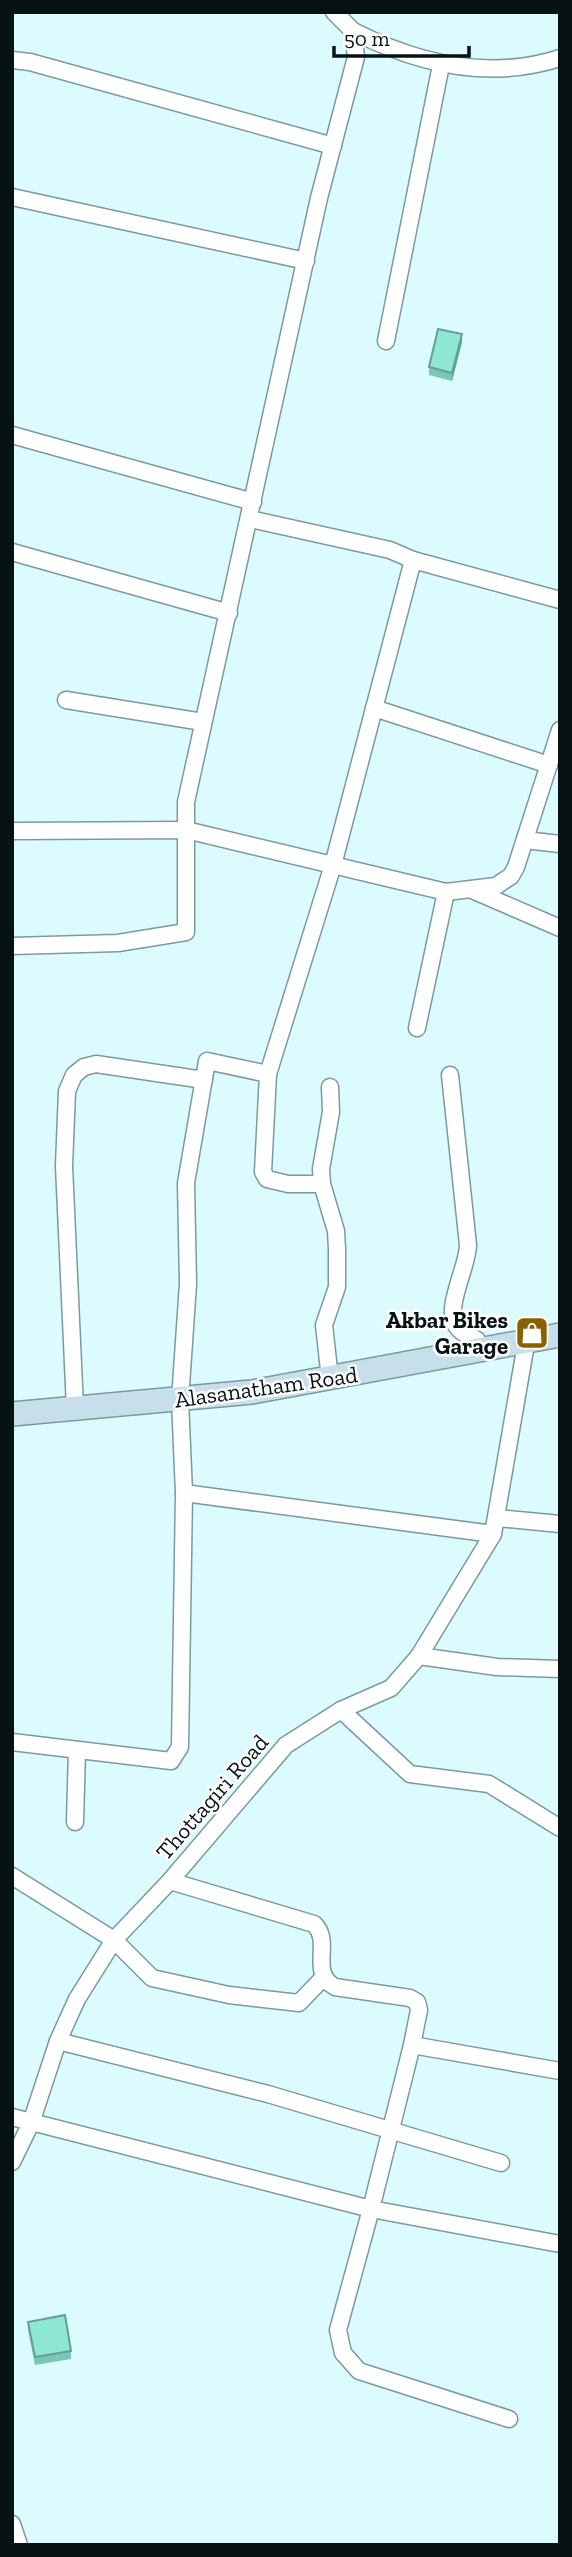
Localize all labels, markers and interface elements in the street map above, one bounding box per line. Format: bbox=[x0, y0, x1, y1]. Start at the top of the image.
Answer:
scale bar bbox=[334, 14, 469, 58]
text: 50 m bbox=[344, 26, 390, 51]
place label: Akbar Bikes Garage bbox=[386, 1306, 508, 1360]
shop icon: Akbar Bikes Garage bbox=[513, 1314, 551, 1352]
street label: Alasanatham Road bbox=[173, 1360, 360, 1414]
street label: Thottagiri Road bbox=[150, 1728, 274, 1865]

